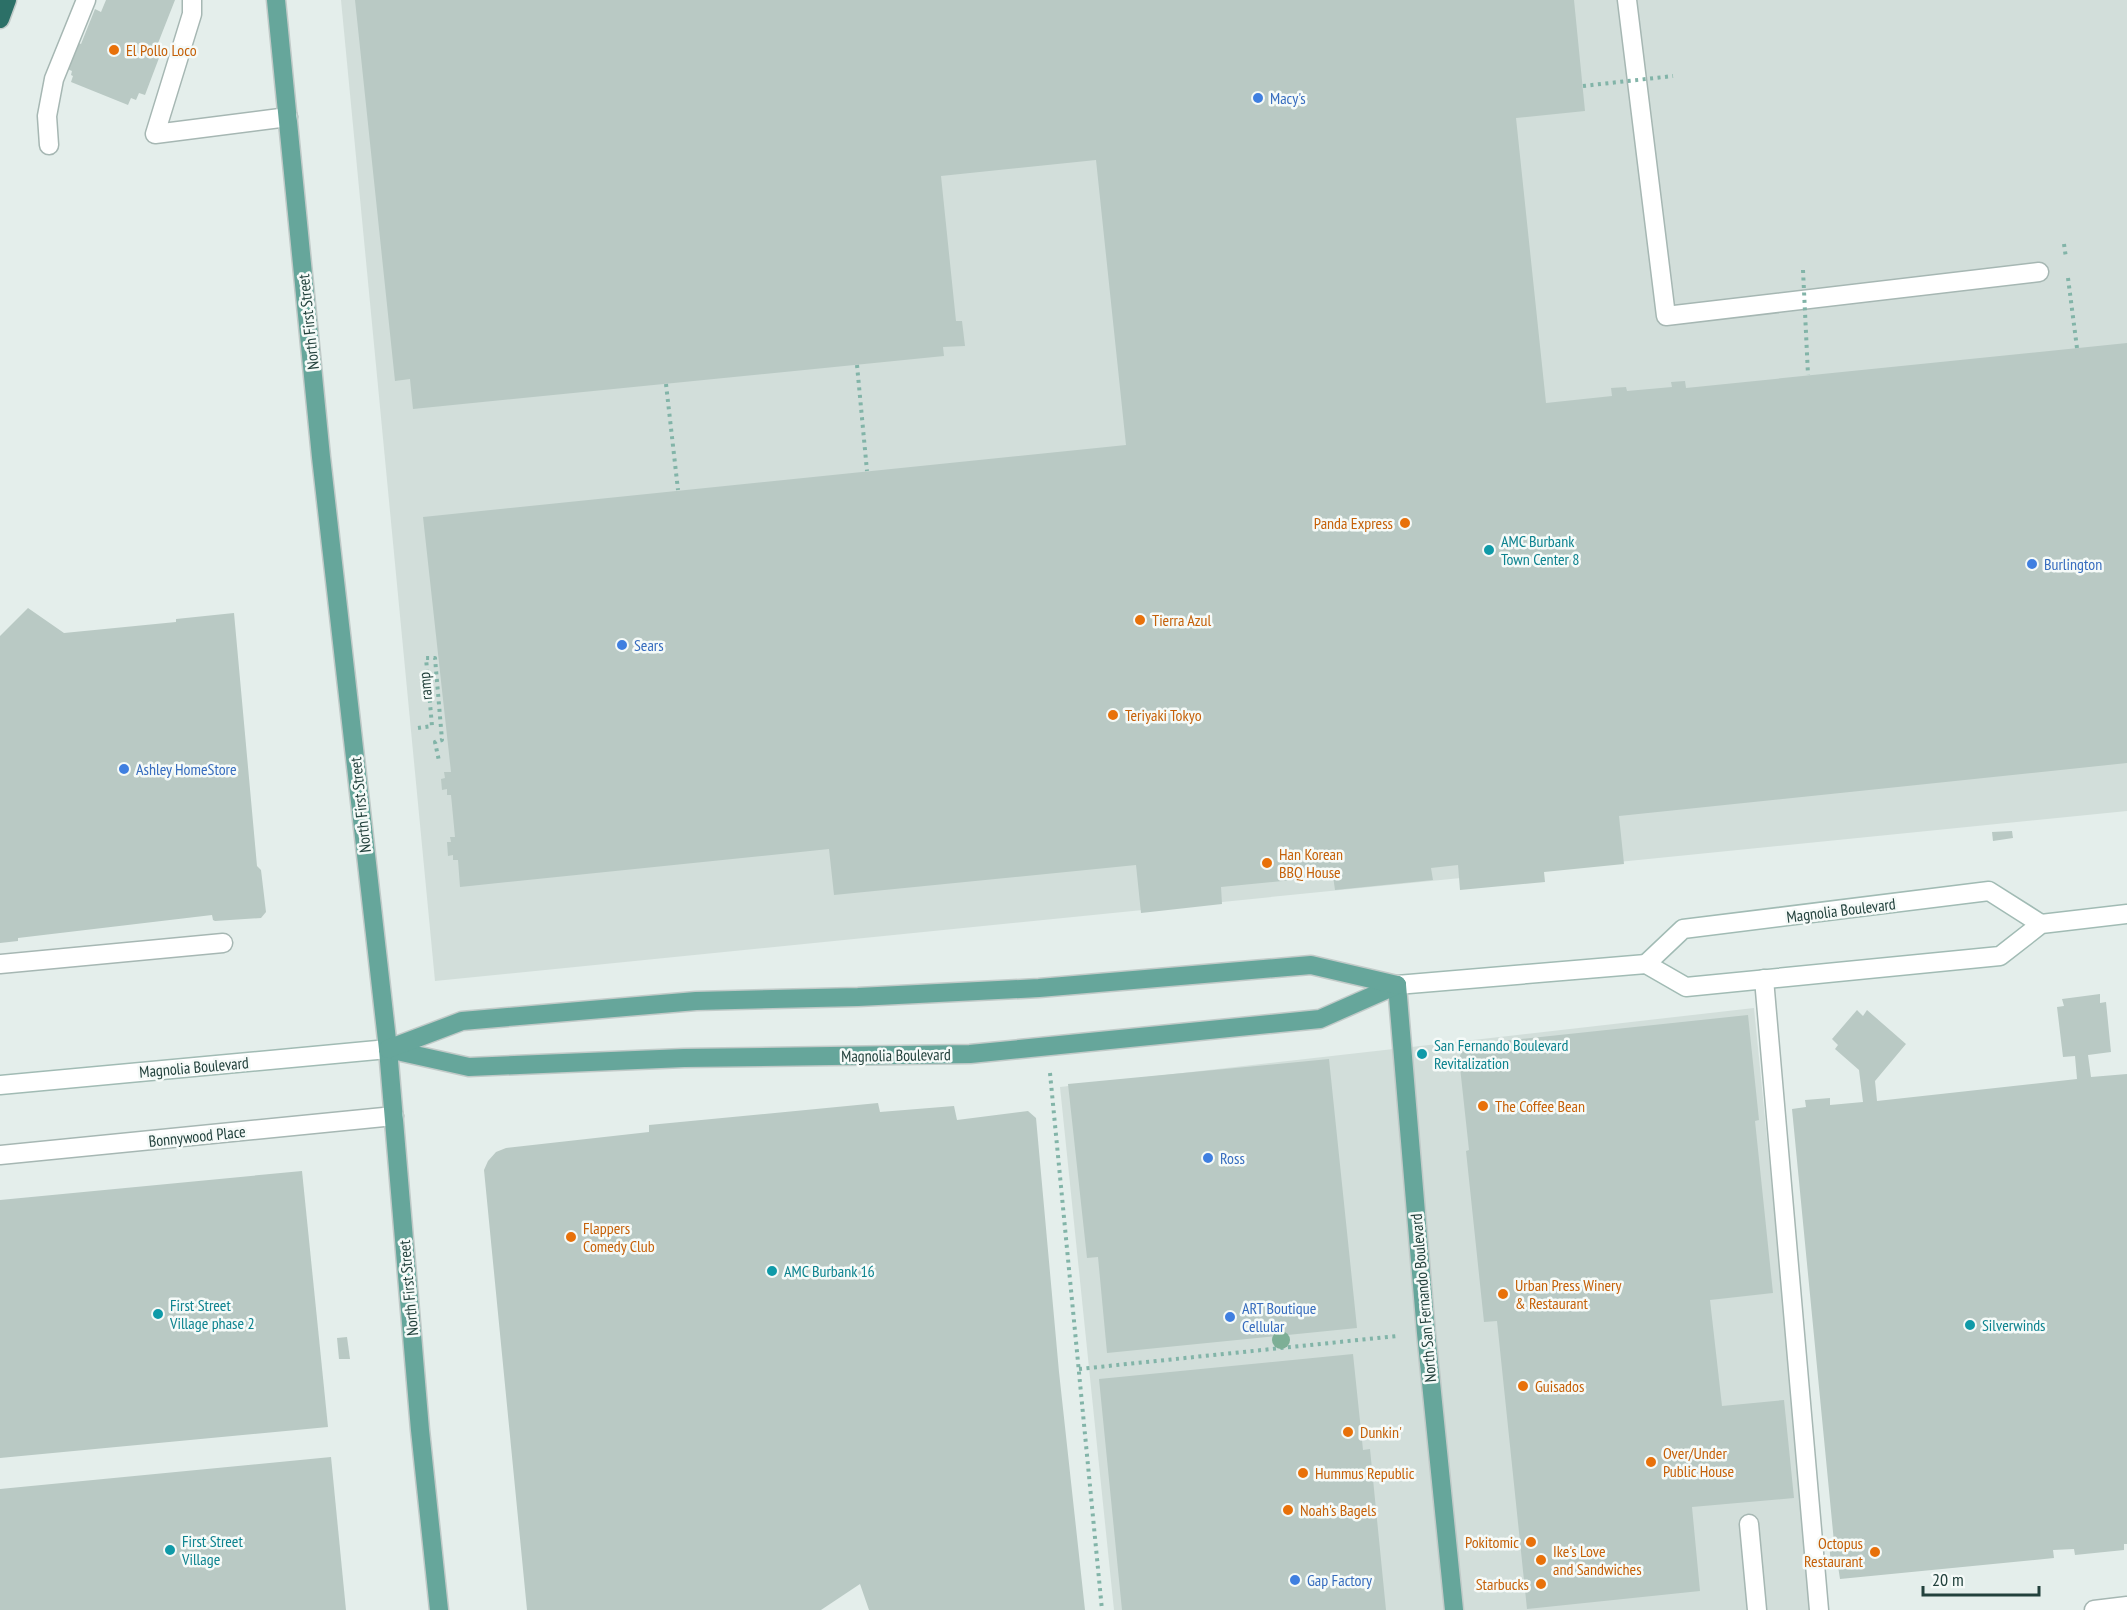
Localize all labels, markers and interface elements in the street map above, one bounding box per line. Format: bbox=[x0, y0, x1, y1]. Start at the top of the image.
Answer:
place label: El Pollo Loco bbox=[126, 40, 197, 60]
marker: El Pollo Loco bbox=[107, 43, 121, 57]
place label: Macy's bbox=[1270, 88, 1306, 108]
marker: Macy's bbox=[1251, 91, 1265, 105]
street label: North First Street bbox=[293, 273, 323, 371]
place label: Panda Express bbox=[1314, 513, 1393, 533]
marker: Panda Express bbox=[1398, 516, 1412, 530]
place label: AMC Burbank Town Center 8 bbox=[1501, 531, 1580, 569]
marker: AMC Burbank Town Center 8 bbox=[1482, 543, 1496, 557]
place label: Burlington bbox=[2044, 554, 2102, 574]
marker: Burlington bbox=[2025, 557, 2039, 571]
place label: Tierra Azul bbox=[1152, 610, 1211, 630]
marker: Tierra Azul bbox=[1133, 613, 1147, 627]
place label: Sears bbox=[634, 635, 664, 655]
marker: Sears bbox=[615, 638, 629, 652]
street label: ramp bbox=[414, 671, 436, 701]
place label: Teriyaki Tokyo bbox=[1125, 705, 1202, 725]
marker: Teriyaki Tokyo bbox=[1106, 708, 1120, 722]
street label: North First Street bbox=[345, 756, 375, 854]
place label: Ashley HomeStore bbox=[136, 759, 237, 779]
marker: Ashley HomeStore bbox=[117, 762, 131, 776]
place label: Han Korean BBQ House bbox=[1279, 844, 1343, 882]
marker: Han Korean BBQ House bbox=[1260, 856, 1274, 870]
street label: Magnolia Boulevard bbox=[1785, 893, 1897, 927]
place label: San Fernando Boulevard Revitalization bbox=[1434, 1035, 1568, 1073]
street label: Magnolia Boulevard bbox=[841, 1044, 951, 1066]
marker: San Fernando Boulevard Revitalization bbox=[1415, 1047, 1429, 1061]
street label: Magnolia Boulevard bbox=[138, 1052, 250, 1082]
place label: The Coffee Bean bbox=[1495, 1096, 1585, 1116]
marker: The Coffee Bean bbox=[1476, 1099, 1490, 1113]
street label: Bonnywood Place bbox=[147, 1121, 247, 1151]
place label: Ross bbox=[1220, 1148, 1245, 1168]
marker: Ross bbox=[1201, 1151, 1215, 1165]
street label: North San Fernando Boulevard bbox=[1406, 1213, 1440, 1383]
place label: Flappers Comedy Club bbox=[583, 1218, 655, 1256]
marker: Flappers Comedy Club bbox=[564, 1230, 578, 1244]
street label: North First Street bbox=[394, 1239, 422, 1337]
place label: AMC Burbank 16 bbox=[784, 1261, 875, 1281]
marker: AMC Burbank 16 bbox=[765, 1264, 779, 1278]
place label: Urban Press Winery & Restaurant bbox=[1515, 1275, 1621, 1313]
marker: Urban Press Winery & Restaurant bbox=[1496, 1287, 1510, 1301]
place label: First Street Village phase 2 bbox=[169, 1295, 255, 1333]
place label: ART Boutique Cellular bbox=[1242, 1298, 1316, 1336]
marker: First Street Village phase 2 bbox=[151, 1307, 165, 1321]
marker: ART Boutique Cellular bbox=[1223, 1310, 1237, 1324]
place label: Silverwinds bbox=[1982, 1315, 2046, 1335]
marker: Silverwinds bbox=[1963, 1318, 1977, 1332]
place label: Guisados bbox=[1535, 1376, 1584, 1396]
marker: Guisados bbox=[1516, 1379, 1530, 1393]
place label: Dunkin' bbox=[1360, 1422, 1402, 1442]
marker: Dunkin' bbox=[1341, 1425, 1355, 1439]
place label: Over/Under Public House bbox=[1663, 1443, 1734, 1481]
marker: Over/Under Public House bbox=[1644, 1455, 1658, 1469]
place label: Hummus Republic bbox=[1315, 1463, 1415, 1483]
marker: Hummus Republic bbox=[1296, 1466, 1310, 1480]
place label: Noah's Bagels bbox=[1300, 1500, 1376, 1520]
marker: Noah's Bagels bbox=[1281, 1503, 1295, 1517]
place label: First Street Village bbox=[181, 1531, 243, 1569]
place label: Pokitomic bbox=[1465, 1532, 1519, 1552]
place label: Octopus Restaurant bbox=[1804, 1533, 1864, 1571]
marker: Pokitomic bbox=[1524, 1535, 1538, 1549]
place label: Ike's Love and Sandwiches bbox=[1553, 1541, 1642, 1579]
marker: First Street Village bbox=[163, 1543, 177, 1557]
marker: Octopus Restaurant bbox=[1868, 1545, 1882, 1559]
marker: Ike's Love and Sandwiches bbox=[1534, 1553, 1548, 1567]
scale bar bbox=[1923, 1559, 2038, 1597]
text: 20 m bbox=[1932, 1568, 1964, 1591]
place label: Gap Factory bbox=[1307, 1570, 1372, 1590]
marker: Gap Factory bbox=[1288, 1573, 1302, 1587]
place label: Starbucks bbox=[1476, 1574, 1529, 1594]
marker: Starbucks bbox=[1534, 1577, 1548, 1591]

